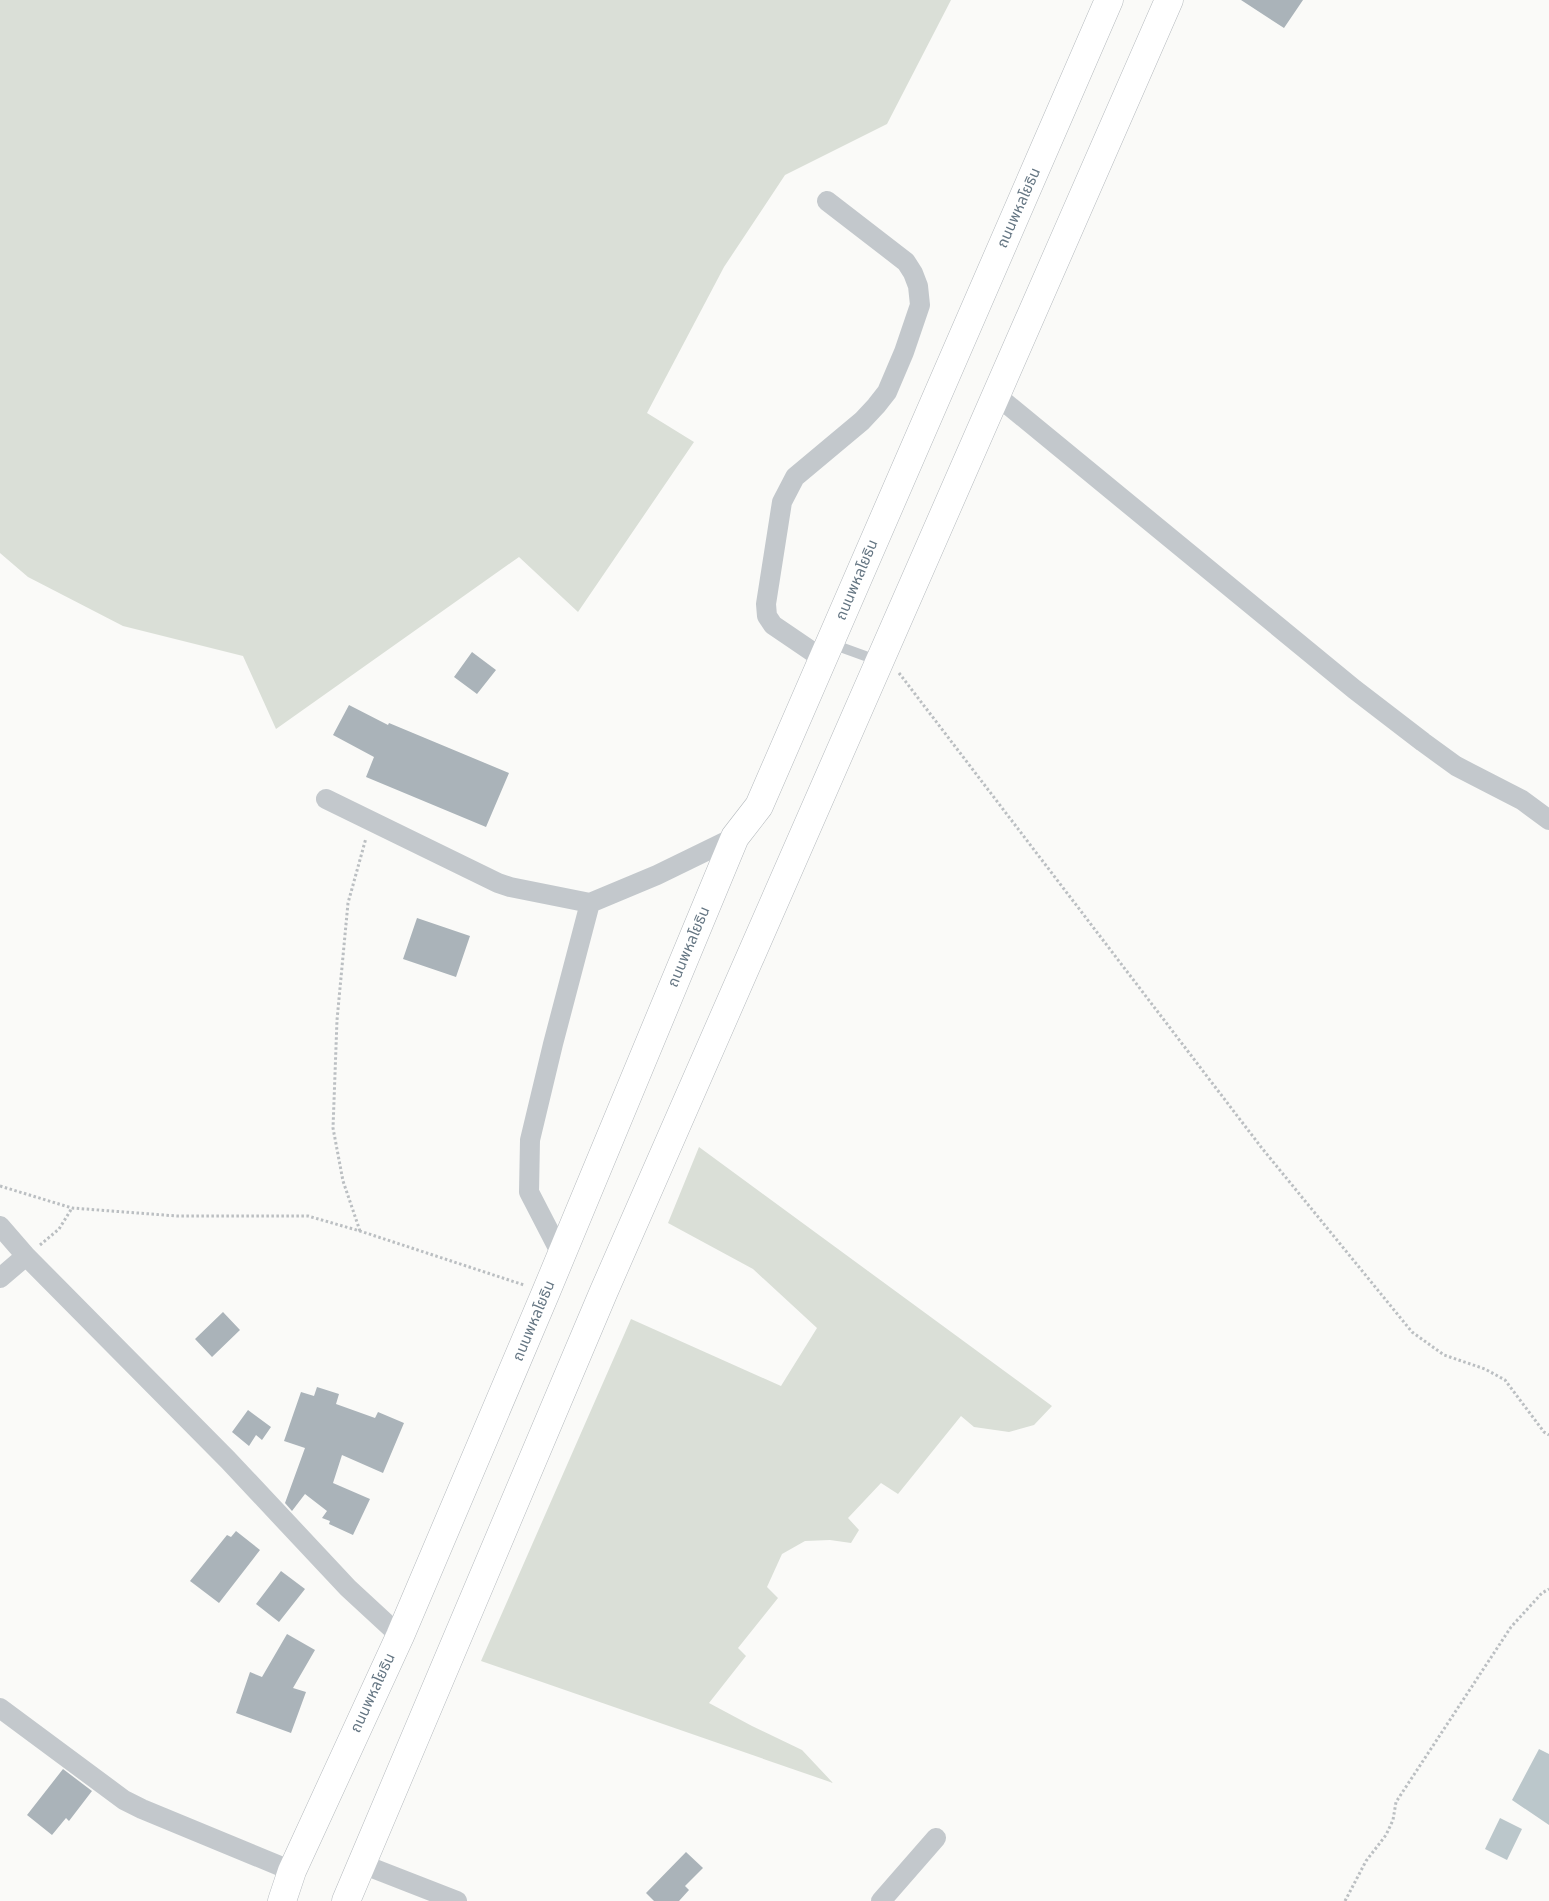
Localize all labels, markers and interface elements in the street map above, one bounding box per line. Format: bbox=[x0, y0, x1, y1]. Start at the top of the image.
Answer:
street label: ถนนพหลโยธิน bbox=[993, 165, 1045, 251]
street label: ถนนพหลโยธิน bbox=[832, 537, 882, 623]
street label: ถนนพหลโยธิน bbox=[664, 904, 714, 990]
street label: ถนนพหลโยธิน bbox=[509, 1278, 559, 1364]
street label: ถนนพหลโยธิน bbox=[346, 1650, 400, 1736]

